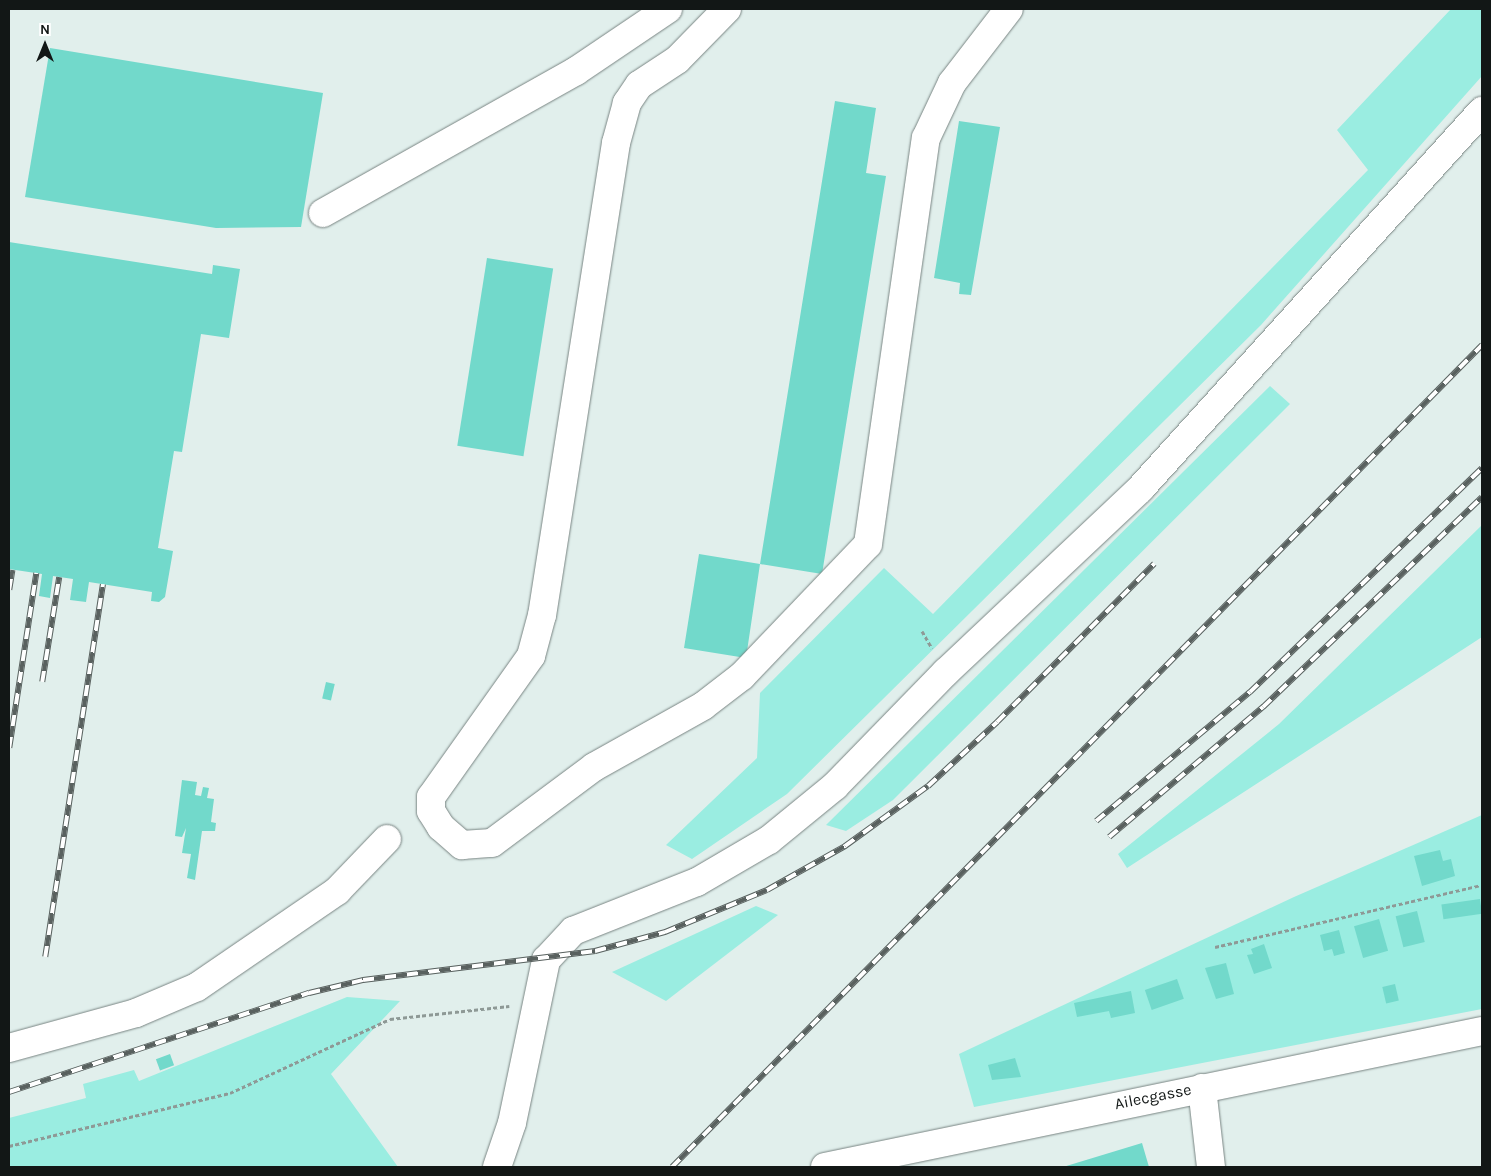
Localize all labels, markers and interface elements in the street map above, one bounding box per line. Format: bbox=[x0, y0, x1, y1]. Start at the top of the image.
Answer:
north arrow bbox=[20, 20, 70, 70]
text: N bbox=[40, 21, 50, 38]
street label: Ailecgasse bbox=[1113, 1080, 1193, 1114]

